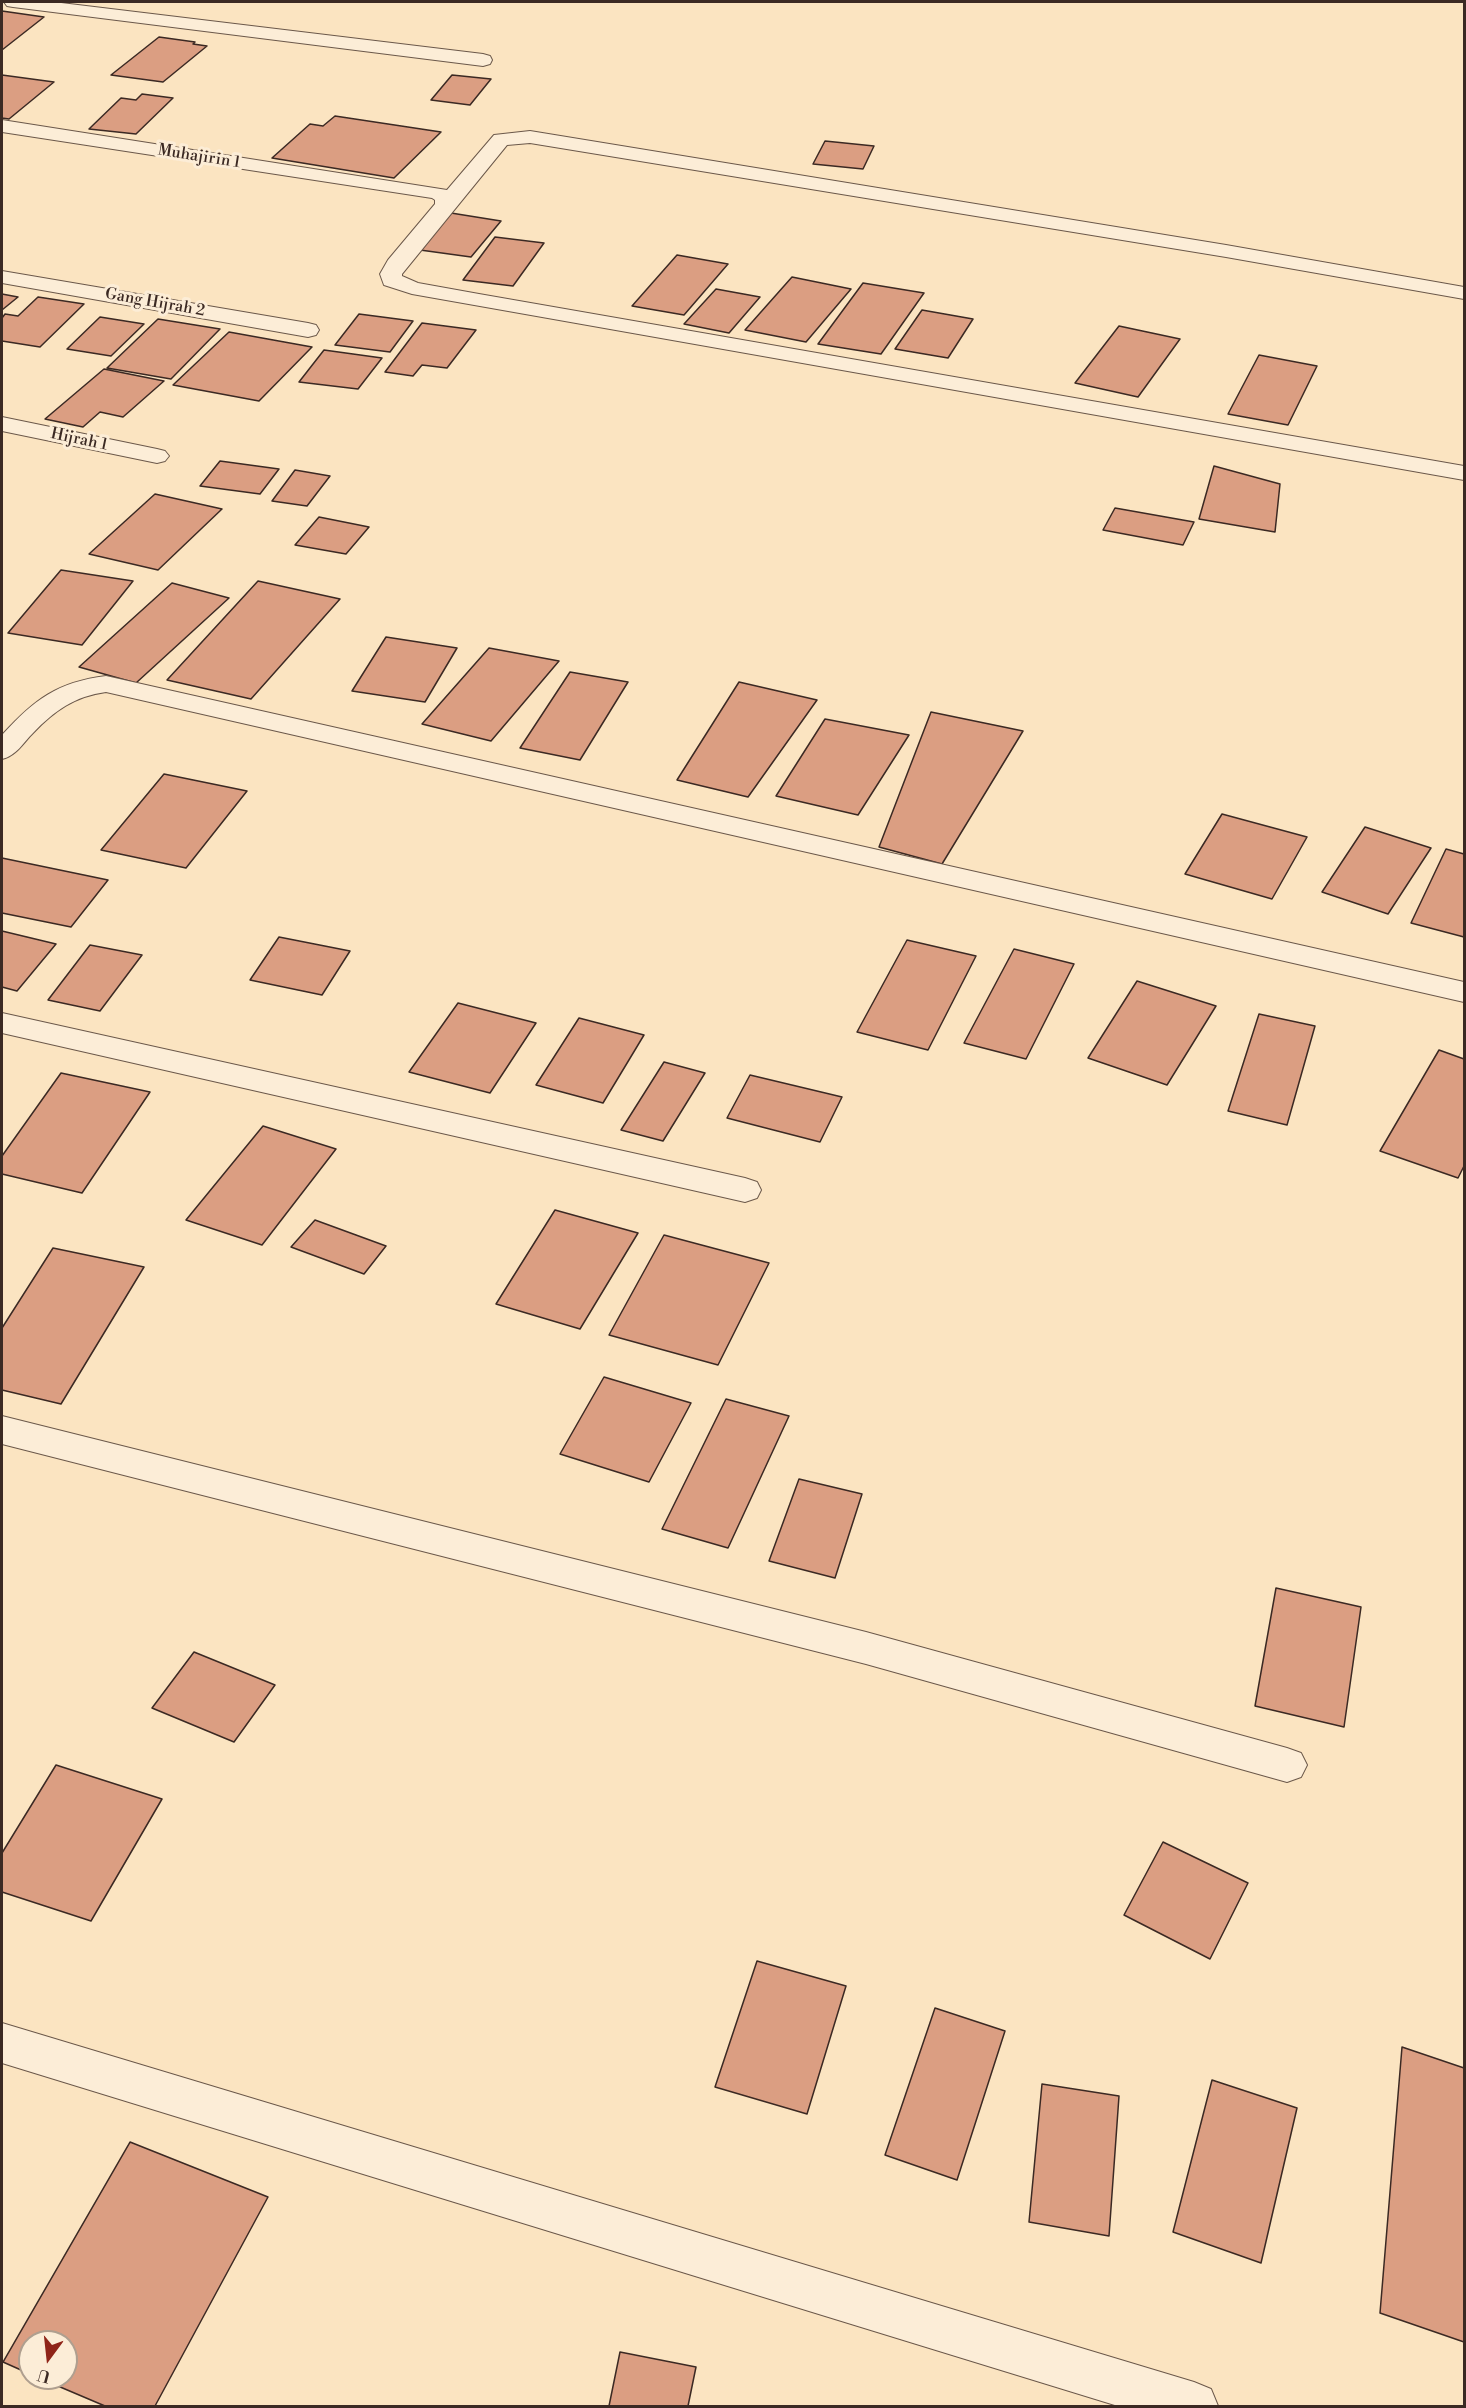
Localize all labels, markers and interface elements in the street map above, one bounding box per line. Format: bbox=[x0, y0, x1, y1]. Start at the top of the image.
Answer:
street label: Muhajirin 1 bbox=[156, 141, 242, 173]
street label: Gang Hijrah 2 bbox=[104, 285, 206, 321]
street label: Hijrah 1 bbox=[49, 425, 109, 455]
north arrow bbox=[18, 2330, 78, 2390]
text: U bbox=[35, 2364, 52, 2387]

